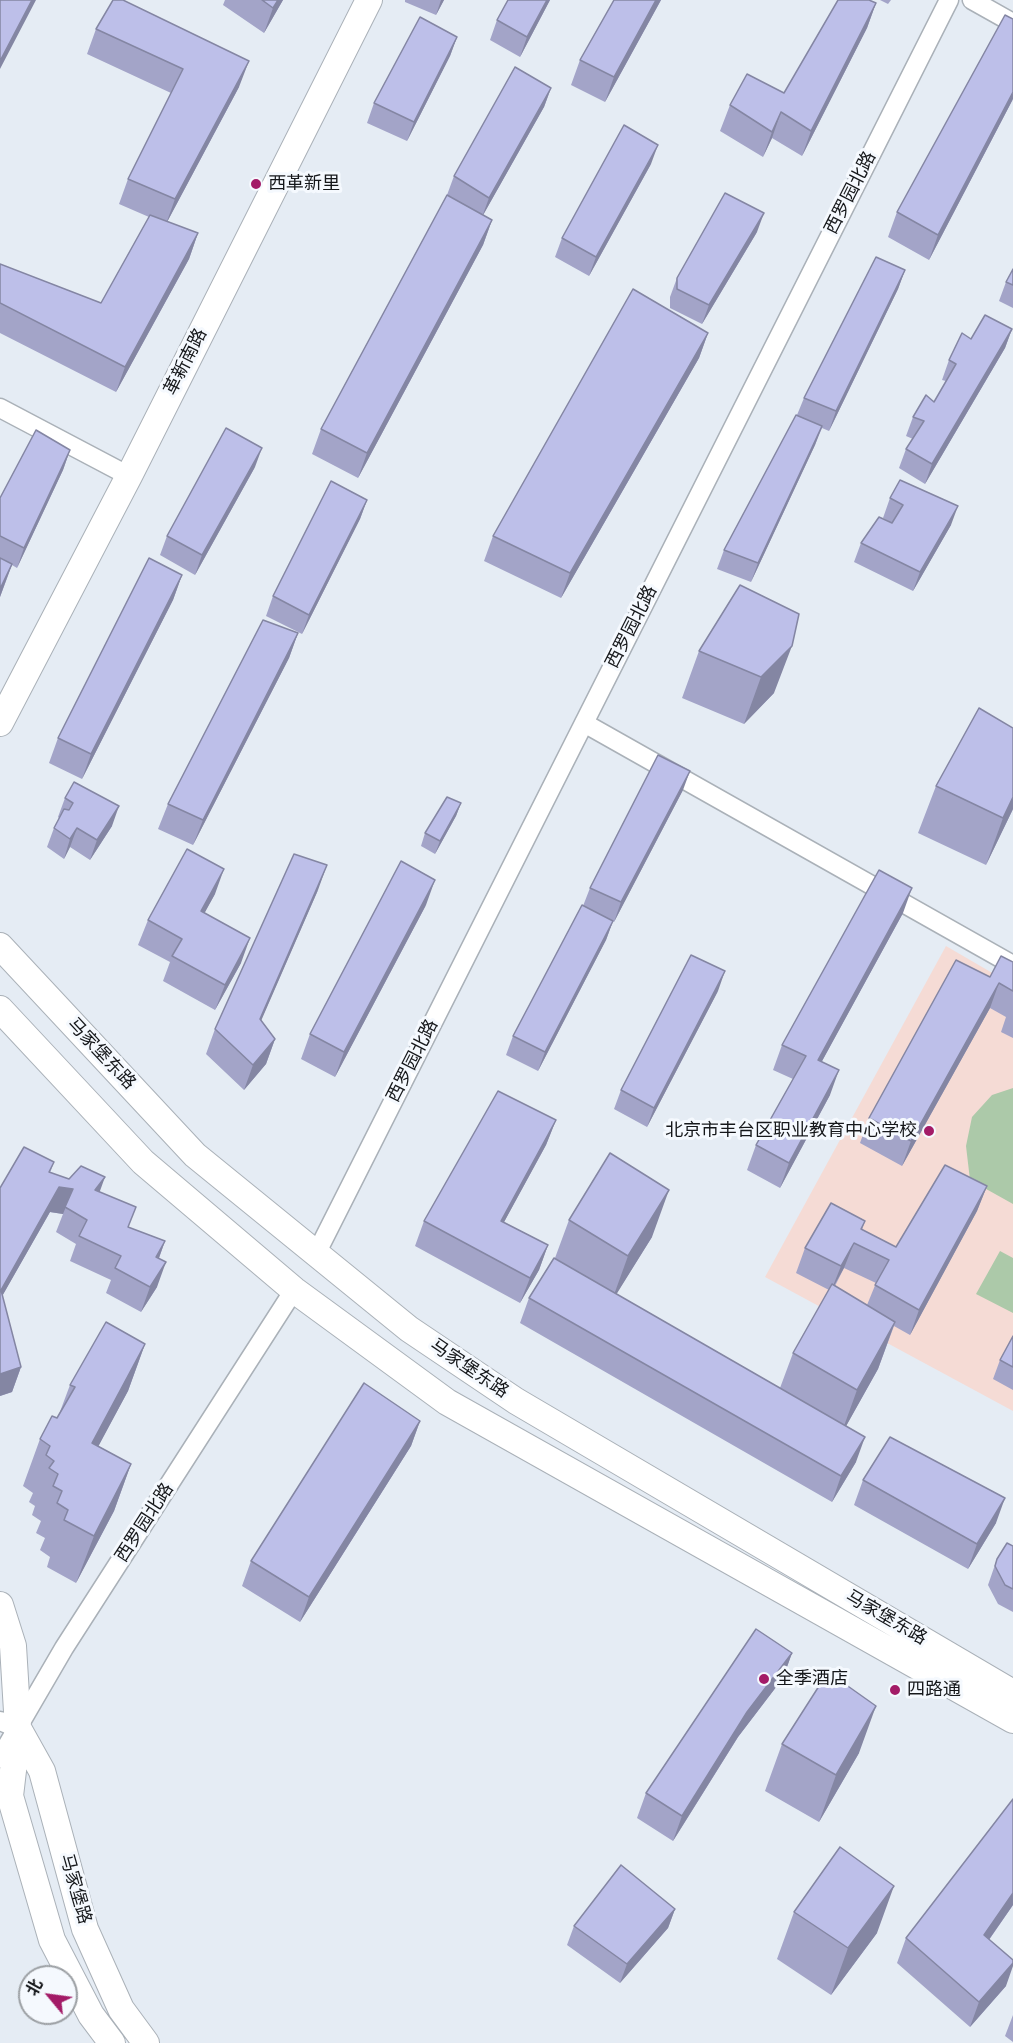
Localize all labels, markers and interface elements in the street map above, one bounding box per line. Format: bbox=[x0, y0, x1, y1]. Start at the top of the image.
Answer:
street label: 西罗园北路 bbox=[821, 148, 881, 238]
place label: 西革新里 bbox=[268, 173, 340, 195]
marker: 西革新里 bbox=[249, 177, 263, 191]
street label: 革新南路 bbox=[160, 325, 212, 399]
street label: 西罗园北路 bbox=[602, 582, 662, 672]
street label: 马家堡东路 bbox=[62, 1014, 140, 1094]
street label: 西罗园北路 bbox=[383, 1016, 443, 1106]
place label: 北京市丰台区职业教育中心学校 bbox=[665, 1120, 917, 1142]
marker: 北京市丰台区职业教育中心学校 bbox=[922, 1124, 936, 1138]
street label: 马家堡东路 bbox=[426, 1335, 512, 1403]
street label: 西罗园北路 bbox=[111, 1479, 179, 1567]
street label: 马家堡东路 bbox=[842, 1586, 930, 1650]
place label: 全季酒店 bbox=[776, 1668, 848, 1690]
marker: 全季酒店 bbox=[757, 1672, 771, 1686]
place label: 四路通 bbox=[907, 1679, 961, 1701]
marker: 四路通 bbox=[888, 1683, 902, 1697]
street label: 马家堡路 bbox=[55, 1851, 95, 1927]
north arrow bbox=[18, 1965, 78, 2025]
text: 北 bbox=[20, 1975, 48, 2000]

